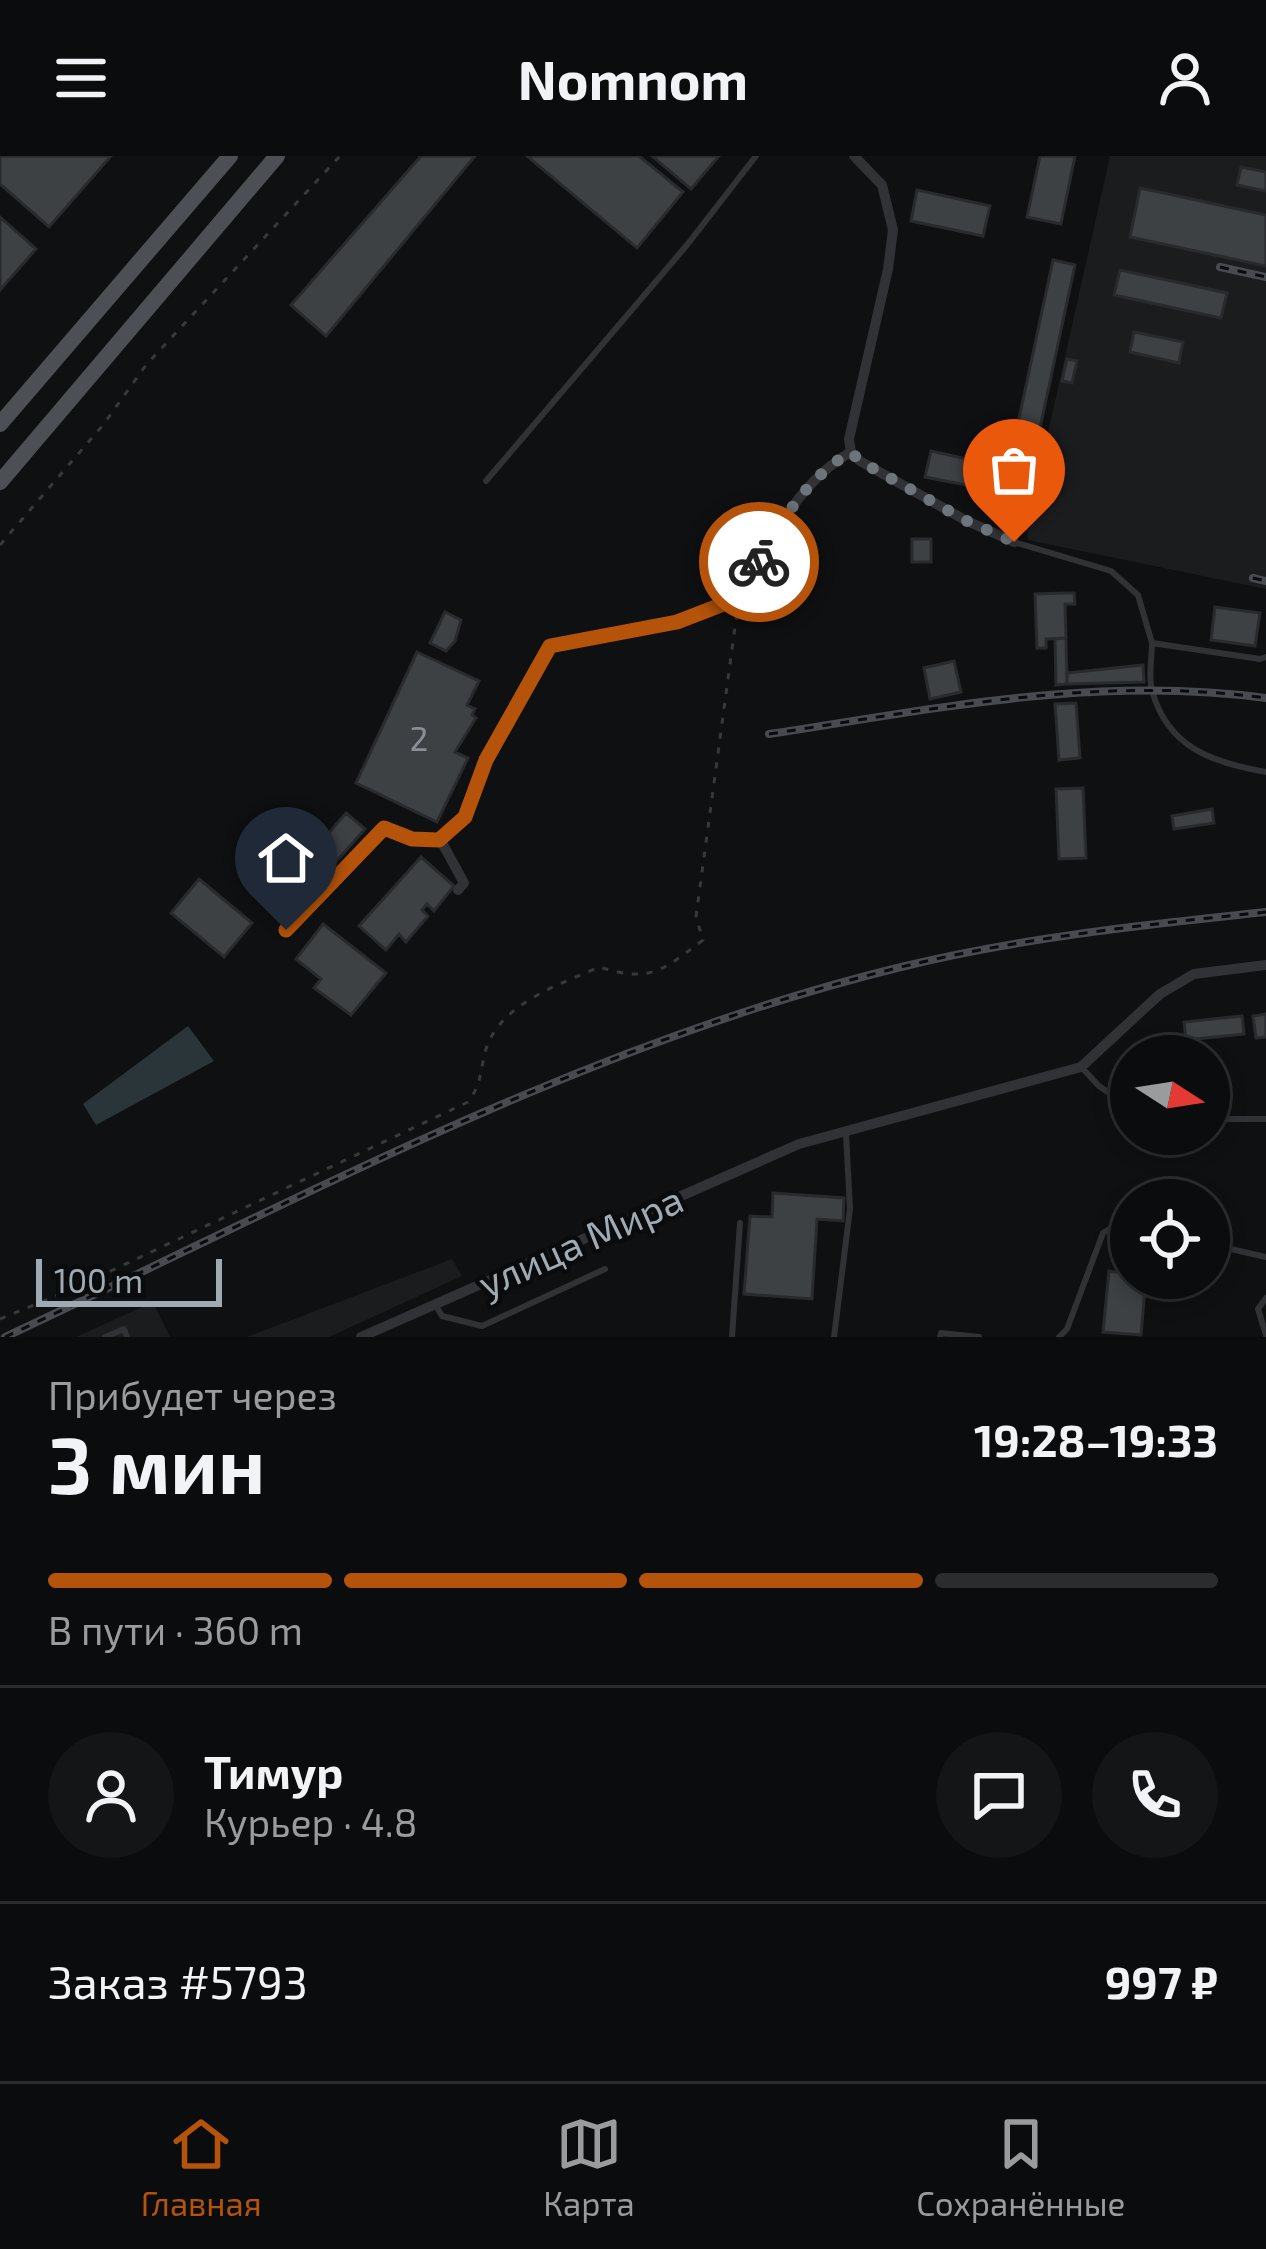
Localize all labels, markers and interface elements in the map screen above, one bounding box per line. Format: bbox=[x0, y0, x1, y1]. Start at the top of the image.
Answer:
icon: menu bbox=[48, 45, 114, 111]
icon: person bbox=[1152, 45, 1218, 111]
text: Nomnom bbox=[518, 46, 748, 111]
pin bbox=[963, 419, 1065, 542]
icon: bag bbox=[981, 437, 1047, 503]
courier bbox=[699, 502, 819, 622]
icon: bike bbox=[726, 529, 792, 595]
house number: 2 bbox=[410, 718, 428, 758]
pin bbox=[235, 807, 337, 930]
icon: home bbox=[253, 825, 319, 891]
north arrow bbox=[1110, 1035, 1230, 1155]
map controls bbox=[1110, 1035, 1230, 1299]
street label: улица Мира bbox=[470, 1174, 690, 1307]
button: locate bbox=[1110, 1179, 1230, 1299]
scale bar bbox=[36, 1253, 222, 1306]
text: 100 m bbox=[54, 1260, 143, 1300]
text: Прибудет через bbox=[48, 1371, 337, 1418]
text: 19:28–19:33 bbox=[974, 1412, 1218, 1466]
text: 3 мин bbox=[48, 1416, 265, 1510]
text: В пути · 360 m bbox=[48, 1606, 303, 1653]
button: person bbox=[48, 1732, 174, 1858]
button: chat bbox=[936, 1732, 1062, 1858]
button: phone bbox=[1092, 1732, 1218, 1858]
text: Тимур bbox=[204, 1744, 343, 1798]
text: Курьер · 4.8 bbox=[204, 1798, 417, 1845]
text: Заказ #5793 bbox=[48, 1954, 308, 2008]
text: 997 ₽ bbox=[1105, 1954, 1218, 2008]
tab: Главная bbox=[141, 2111, 262, 2223]
tab: Карта bbox=[543, 2111, 635, 2223]
tab: Сохранённые bbox=[916, 2111, 1125, 2223]

